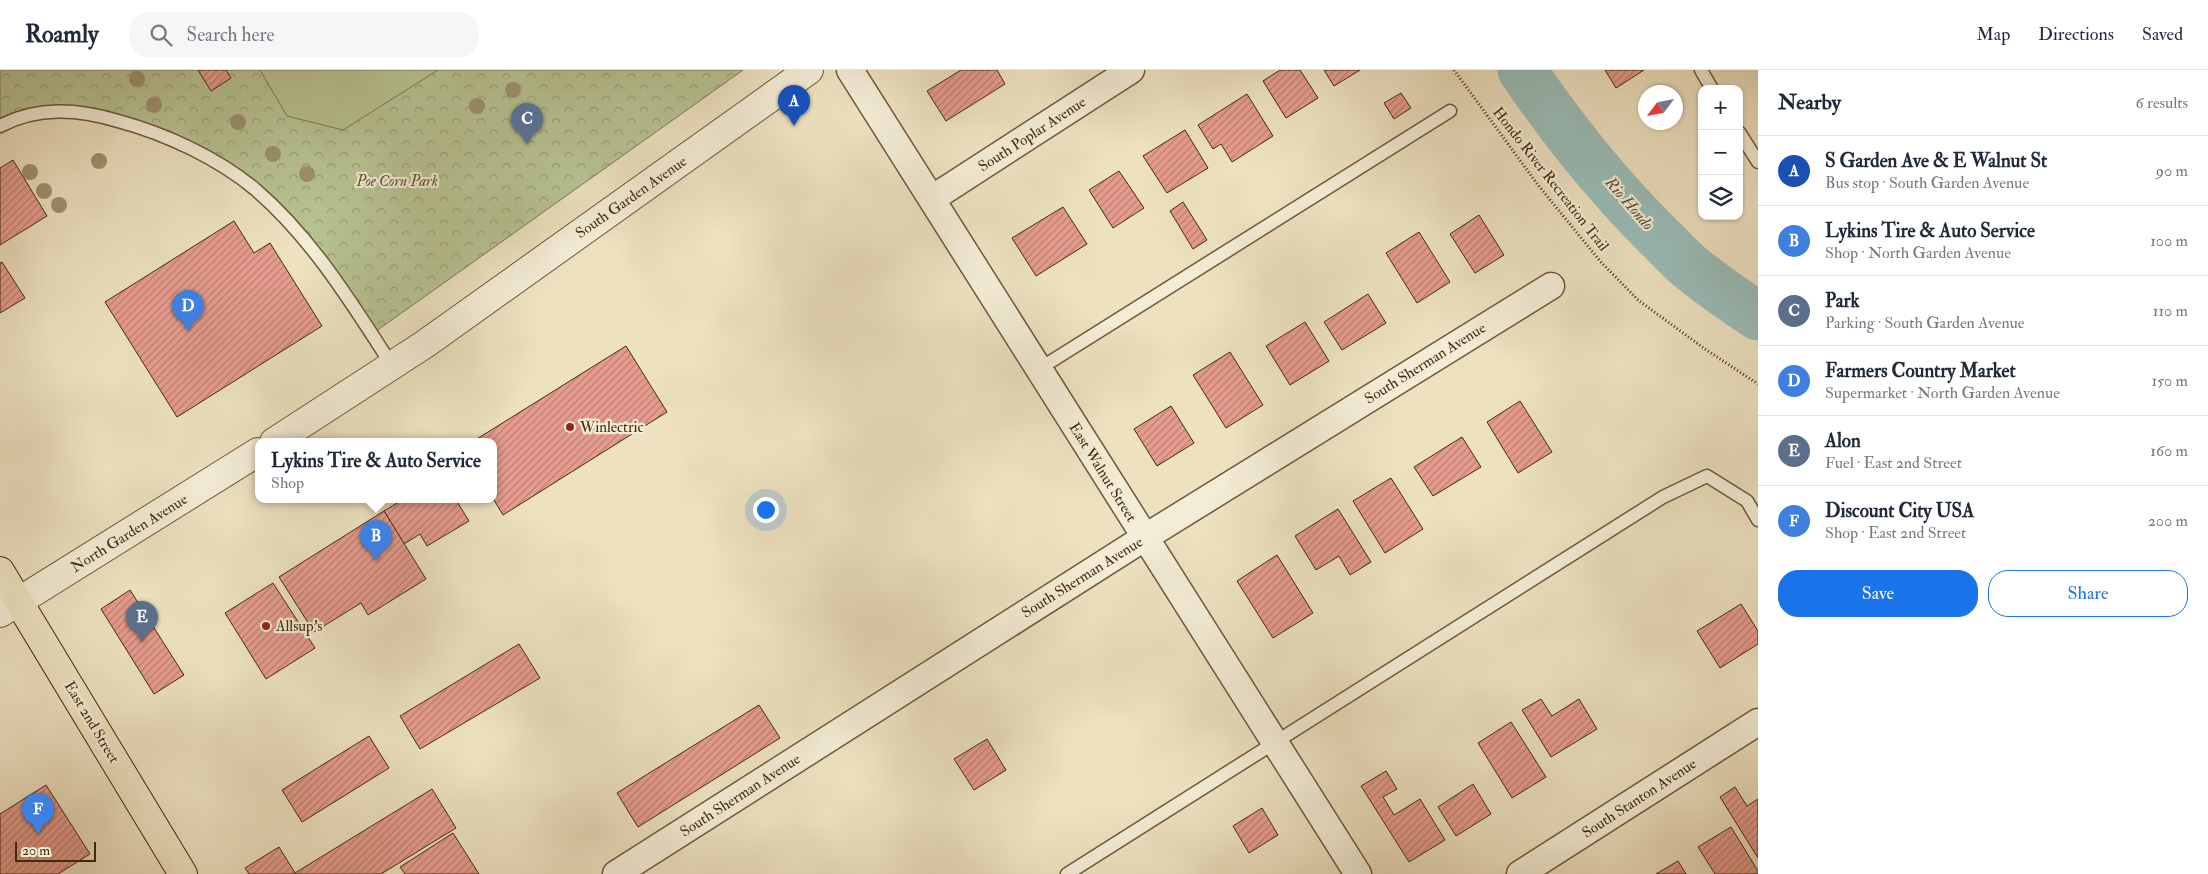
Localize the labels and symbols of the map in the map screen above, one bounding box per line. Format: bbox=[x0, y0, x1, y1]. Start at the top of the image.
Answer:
pin: A bbox=[778, 85, 810, 126]
north arrow bbox=[1638, 85, 1683, 130]
street label: South Poplar Avenue bbox=[975, 93, 1090, 177]
pin: C bbox=[511, 103, 543, 144]
street label: Hondo River Recreation Trail bbox=[1488, 103, 1613, 255]
street label: South Garden Avenue bbox=[572, 152, 691, 243]
park label: Poe Corn Park bbox=[355, 172, 438, 191]
water label: Rio Hondo bbox=[1600, 172, 1658, 235]
pin: D bbox=[172, 290, 204, 331]
street label: South Sherman Avenue bbox=[1361, 318, 1489, 408]
place label: Winlectric bbox=[579, 418, 644, 437]
street label: East Walnut Street bbox=[1064, 419, 1141, 526]
marker: Winlectric bbox=[564, 421, 576, 433]
street label: North Garden Avenue bbox=[67, 490, 191, 577]
your location bbox=[753, 497, 779, 523]
pin: B bbox=[360, 520, 392, 561]
street label: South Sherman Avenue bbox=[1018, 532, 1146, 622]
pin: E bbox=[126, 601, 158, 642]
place label: Allsup’s bbox=[275, 617, 322, 637]
marker: Allsup’s bbox=[260, 620, 272, 632]
street label: East 2nd Street bbox=[60, 678, 124, 767]
street label: South Sherman Avenue bbox=[677, 750, 804, 841]
street label: South Stanton Avenue bbox=[1579, 754, 1700, 842]
pin: F bbox=[22, 793, 54, 834]
scale bar bbox=[15, 839, 96, 862]

